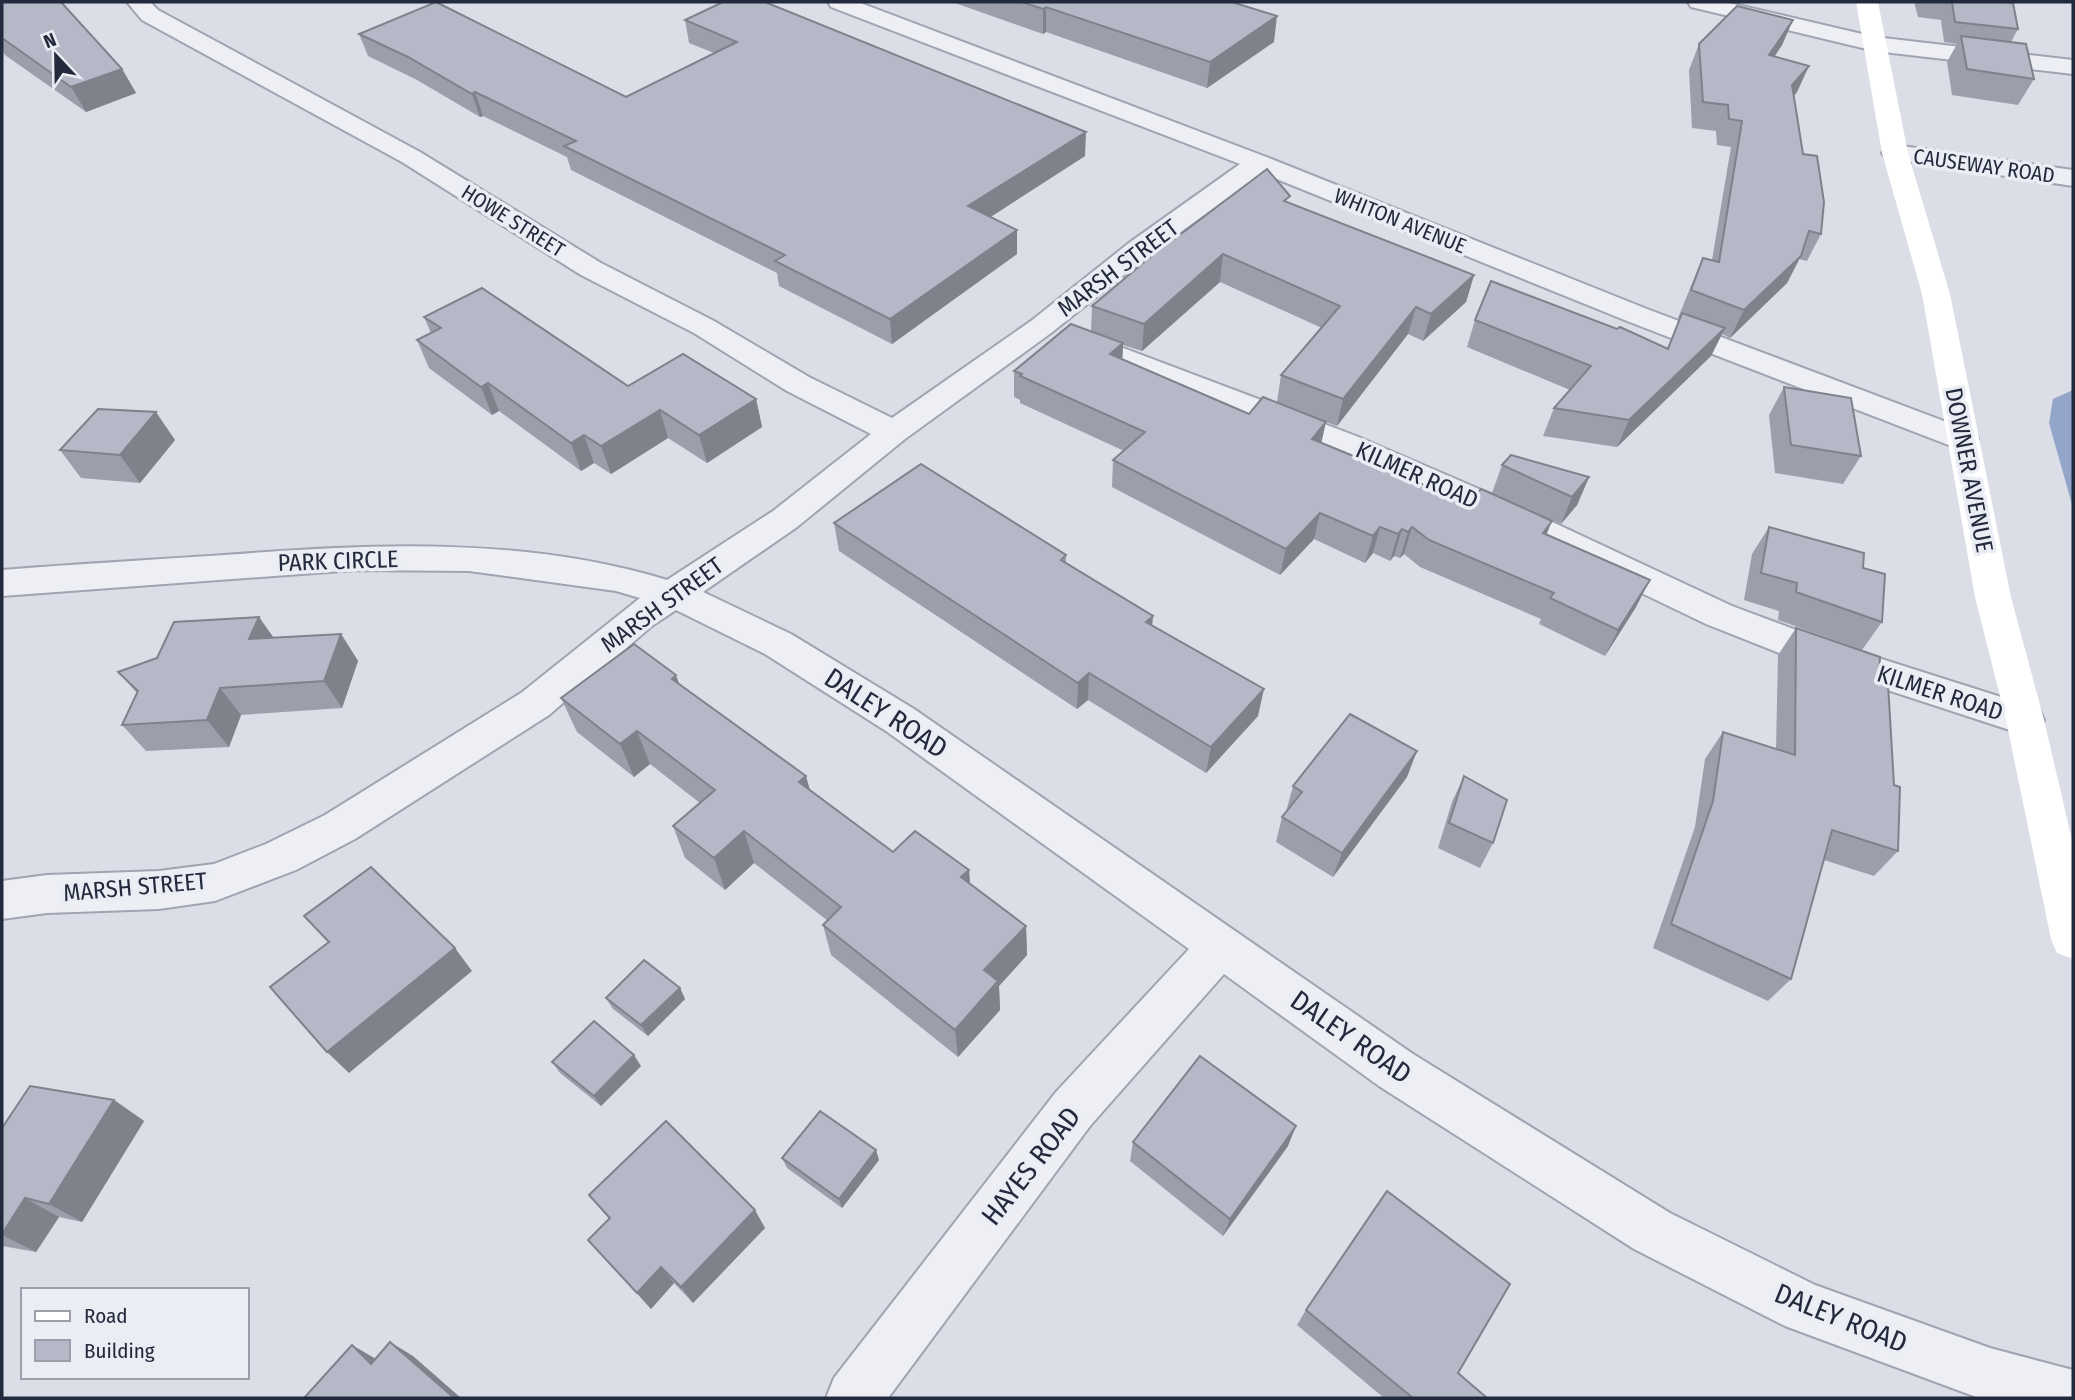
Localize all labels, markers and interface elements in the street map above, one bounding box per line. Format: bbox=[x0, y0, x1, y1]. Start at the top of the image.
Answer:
north arrow bbox=[21, 21, 91, 91]
text: N bbox=[40, 28, 59, 53]
street label: CAUSEWAY ROAD bbox=[1912, 143, 2056, 189]
street label: HOWE STREET bbox=[457, 179, 570, 263]
street label: WHITON AVENUE bbox=[1330, 183, 1470, 259]
street label: MARSH STREET bbox=[1052, 214, 1184, 322]
street label: DOWNER AVENUE bbox=[1939, 385, 1999, 555]
street label: KILMER ROAD bbox=[1352, 436, 1482, 514]
street label: PARK CIRCLE bbox=[277, 545, 399, 577]
street label: MARSH STREET bbox=[596, 551, 728, 659]
street label: KILMER ROAD bbox=[1874, 659, 2006, 727]
street label: DALEY ROAD bbox=[818, 661, 954, 765]
street label: MARSH STREET bbox=[62, 867, 208, 907]
street label: DALEY ROAD bbox=[1284, 983, 1418, 1091]
street label: HAYES ROAD bbox=[975, 1100, 1087, 1232]
street label: DALEY ROAD bbox=[1770, 1276, 1912, 1360]
legend bbox=[21, 1288, 248, 1379]
text: Road bbox=[84, 1303, 128, 1329]
text: Building bbox=[84, 1338, 155, 1364]

